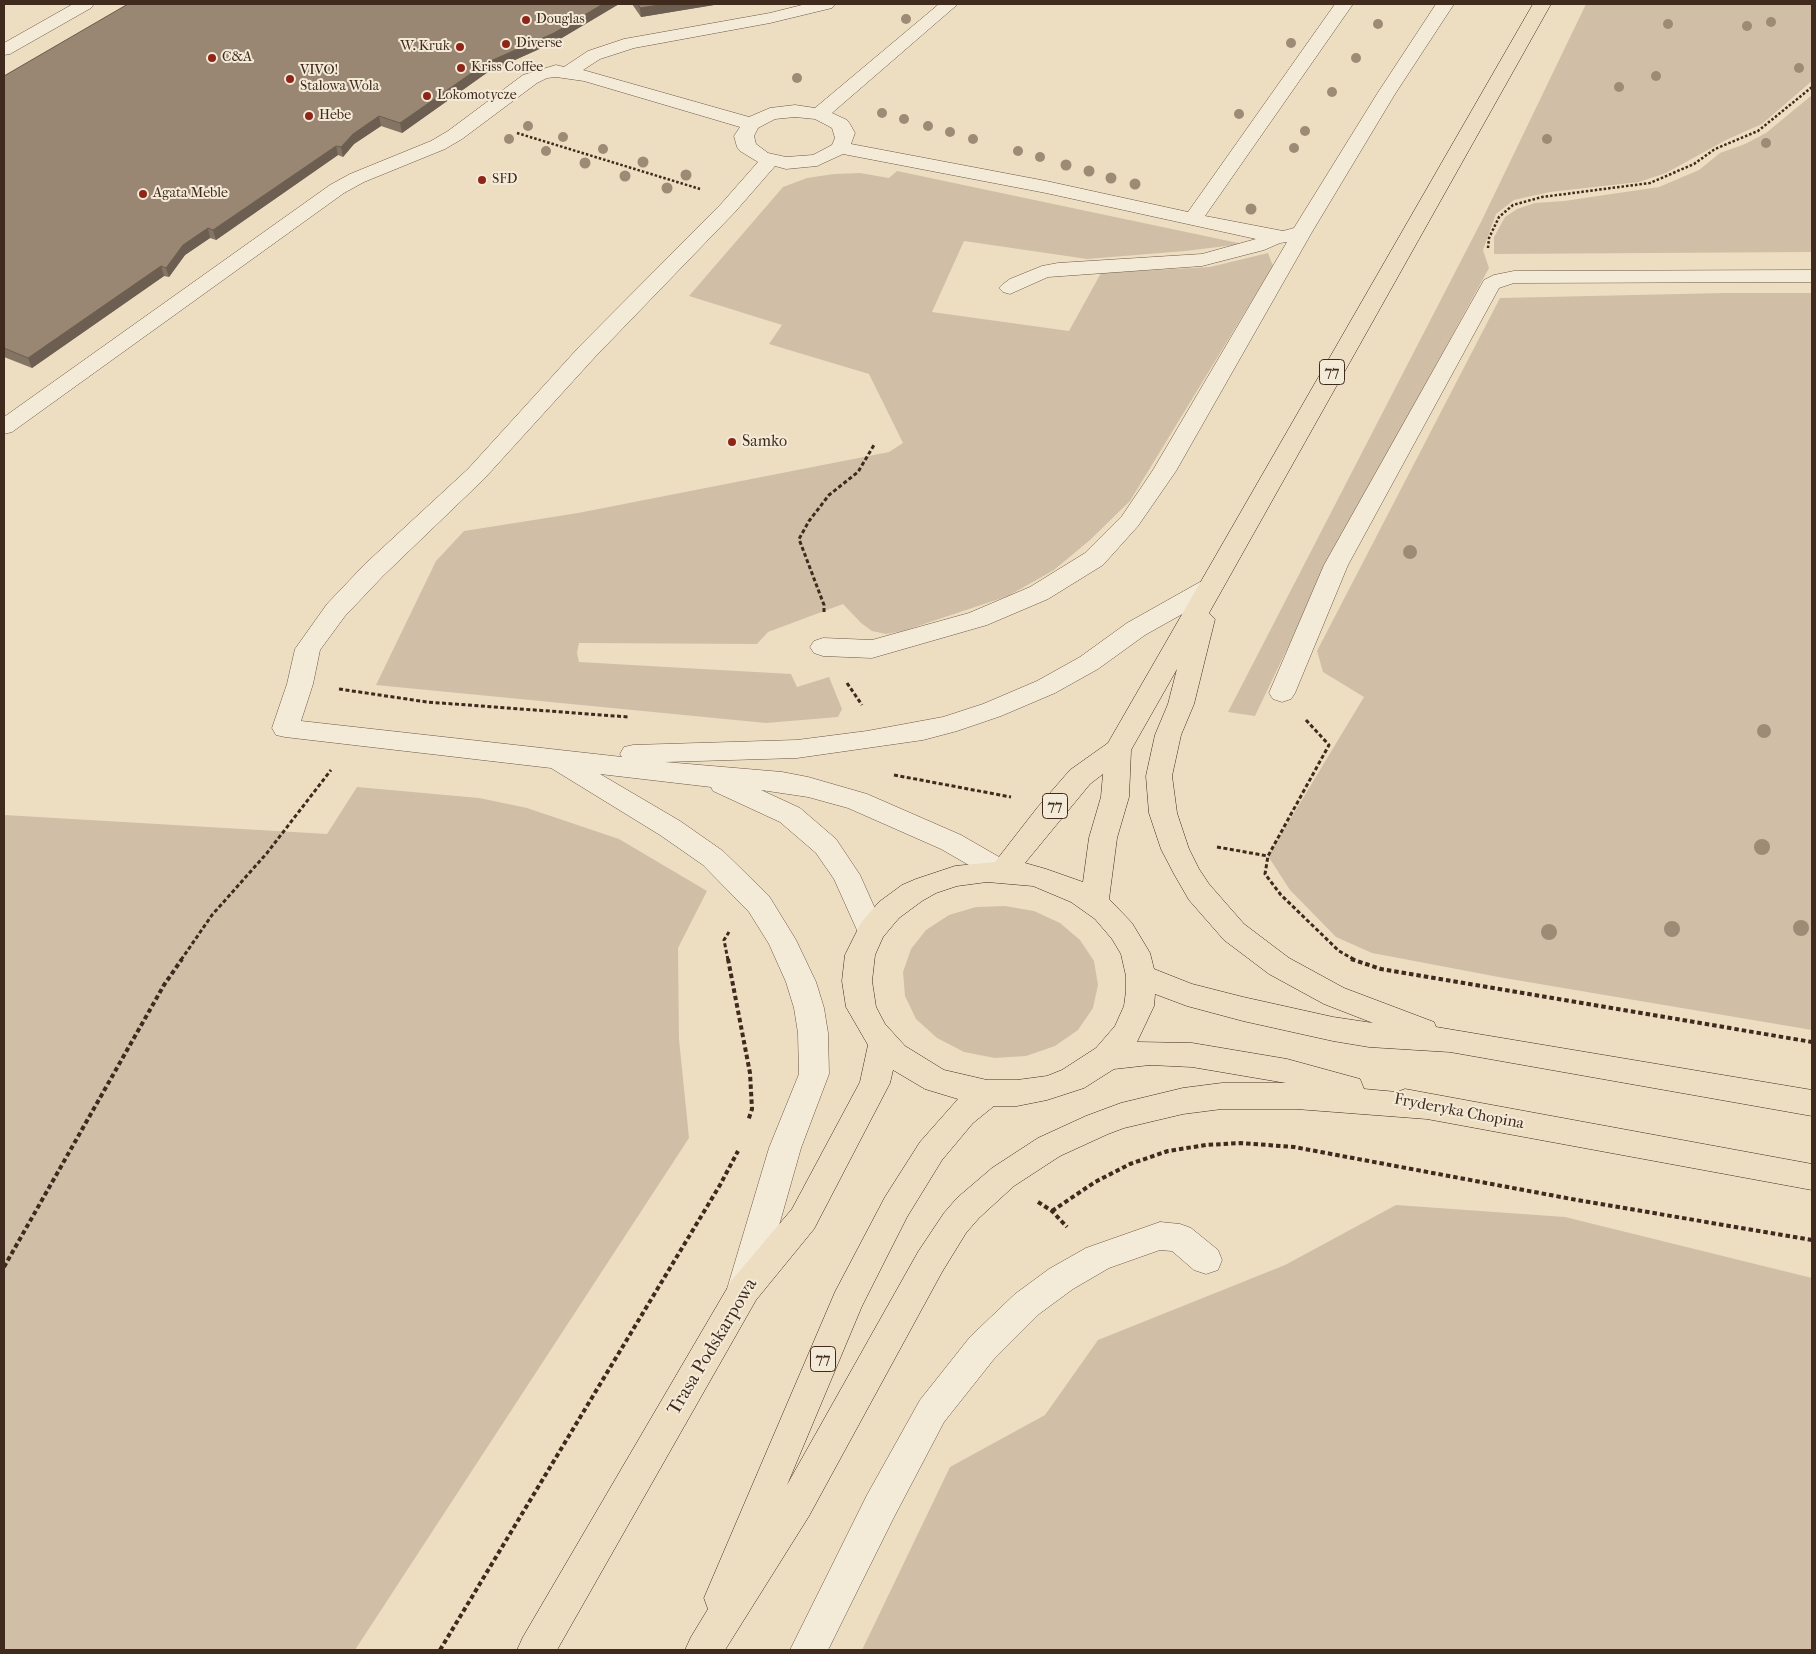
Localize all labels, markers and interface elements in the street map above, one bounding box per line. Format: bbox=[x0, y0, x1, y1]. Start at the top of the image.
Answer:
place label: Douglas bbox=[536, 12, 585, 28]
marker: Douglas bbox=[520, 14, 532, 26]
place label: Diverse bbox=[516, 36, 562, 52]
marker: Diverse bbox=[500, 38, 512, 50]
place label: W. Kruk bbox=[400, 39, 450, 55]
marker: W. Kruk bbox=[454, 41, 466, 53]
place label: C&A bbox=[222, 50, 252, 66]
marker: C&A bbox=[206, 52, 218, 64]
place label: Kriss Coffee bbox=[471, 60, 543, 76]
marker: Kriss Coffee bbox=[455, 62, 467, 74]
place label: VIVO! Stalowa Wola bbox=[300, 63, 379, 95]
marker: VIVO! Stalowa Wola bbox=[284, 73, 296, 85]
place label: Lokomotycze bbox=[437, 88, 517, 104]
marker: Lokomotycze bbox=[421, 90, 433, 102]
place label: Hebe bbox=[319, 108, 351, 124]
marker: Hebe bbox=[303, 110, 315, 122]
place label: SFD bbox=[492, 172, 517, 188]
marker: SFD bbox=[476, 174, 488, 186]
place label: Agata Meble bbox=[153, 186, 228, 202]
marker: Agata Meble bbox=[137, 188, 149, 200]
road number: 77 bbox=[1320, 360, 1344, 384]
place label: Samko bbox=[742, 432, 787, 452]
marker: Samko bbox=[726, 436, 738, 448]
road number: 77 bbox=[1042, 794, 1068, 818]
street label: Fryderyka Chopina bbox=[1392, 1090, 1526, 1134]
street label: Trasa Podskarpowa bbox=[663, 1274, 763, 1420]
road number: 77 bbox=[810, 1346, 836, 1372]

